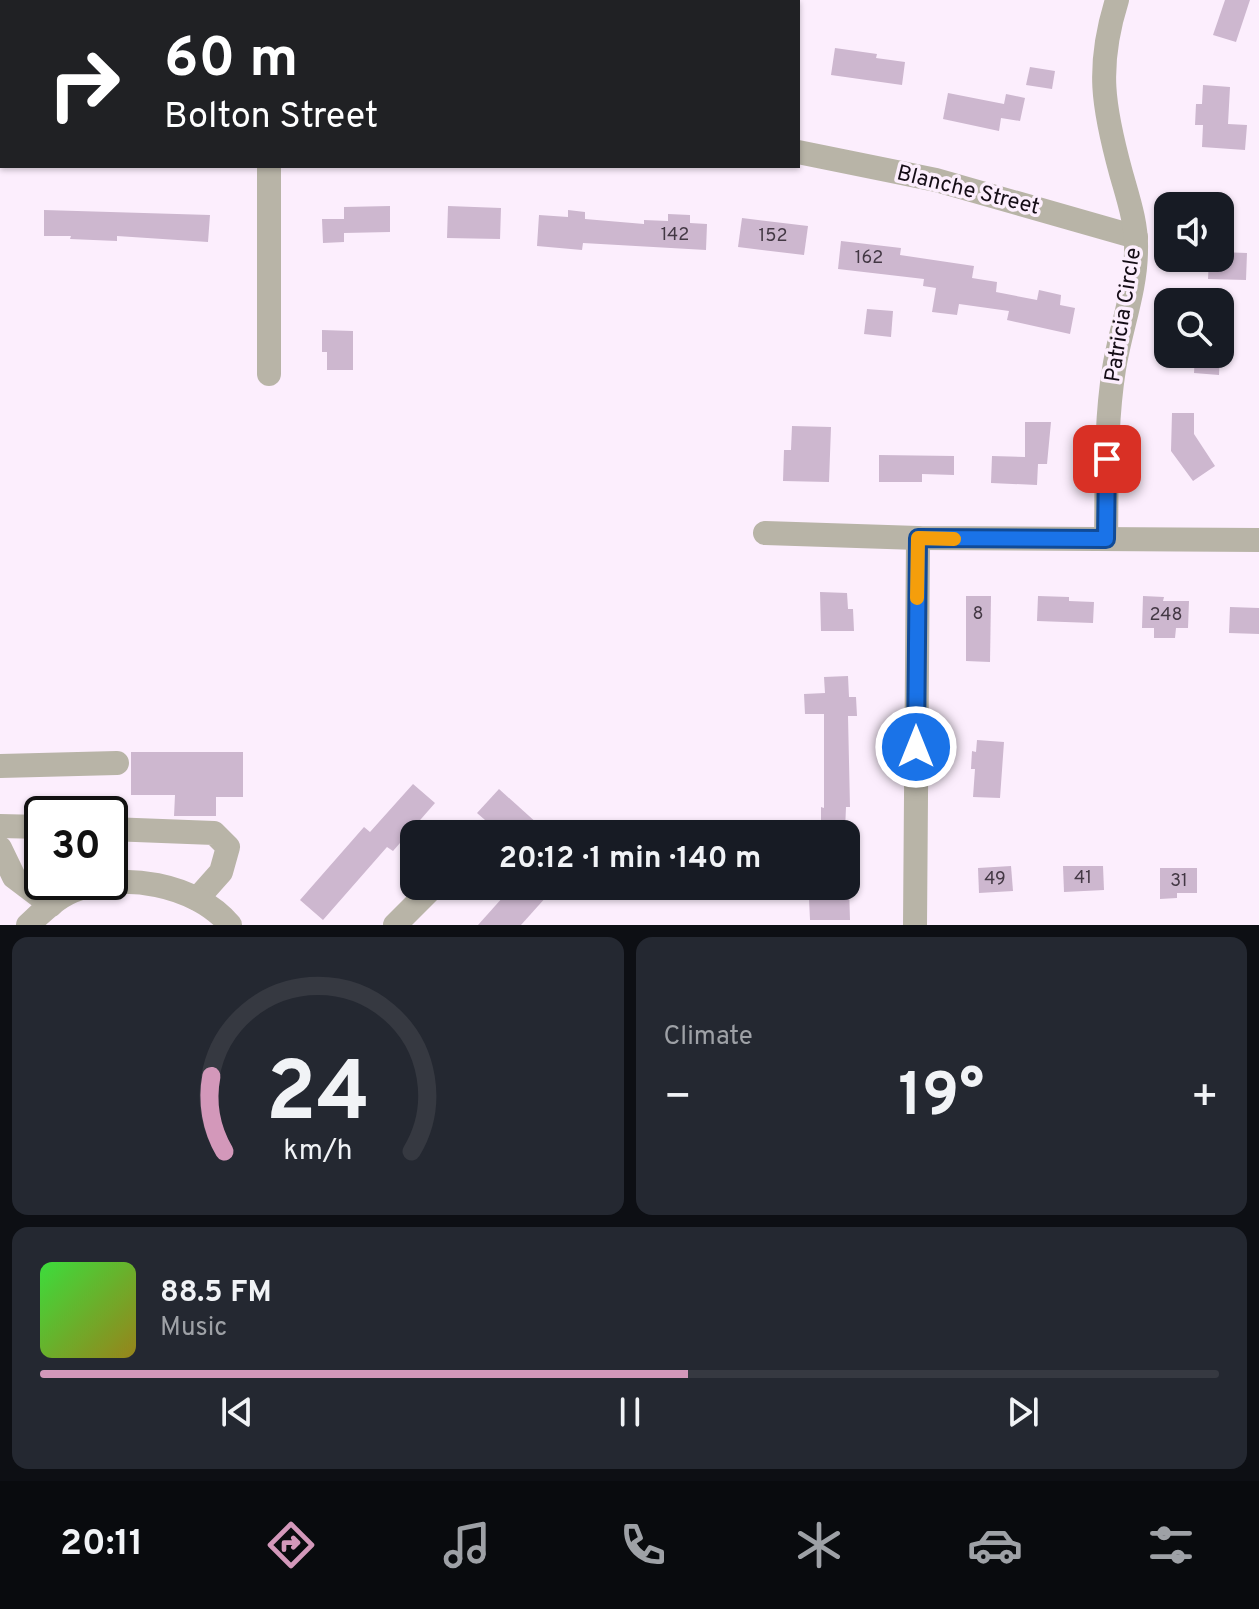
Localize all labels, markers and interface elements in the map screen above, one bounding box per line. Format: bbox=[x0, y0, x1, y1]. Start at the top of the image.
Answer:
text: 60 m bbox=[164, 26, 298, 96]
icon: right bbox=[32, 32, 136, 136]
text: Bolton Street bbox=[164, 95, 378, 141]
street label: Blanche Street bbox=[894, 160, 1042, 222]
map controls bbox=[1154, 192, 1234, 368]
button: sound bbox=[1154, 192, 1234, 272]
house number: 142 bbox=[661, 224, 689, 247]
house number: 152 bbox=[759, 225, 787, 248]
street label: Patricia Circle bbox=[1100, 246, 1148, 384]
house number: 162 bbox=[855, 247, 883, 270]
button: search bbox=[1154, 288, 1234, 368]
pin bbox=[1073, 425, 1141, 493]
icon: arrive bbox=[1085, 437, 1129, 481]
house number: 8 bbox=[973, 603, 984, 626]
house number: 248 bbox=[1149, 604, 1183, 627]
position arrow bbox=[874, 705, 958, 789]
speed limit sign: 30 bbox=[24, 796, 128, 900]
text: 20:12 · 1 min · 140 m bbox=[499, 841, 761, 878]
house number: 41 bbox=[1074, 867, 1092, 890]
house number: 49 bbox=[984, 868, 1006, 891]
house number: 31 bbox=[1170, 870, 1188, 893]
text: Climate bbox=[664, 1021, 753, 1054]
text: 24 bbox=[266, 1045, 370, 1150]
text: 19° bbox=[898, 1061, 984, 1137]
text: − bbox=[664, 1071, 692, 1127]
text: + bbox=[1191, 1071, 1219, 1127]
text: km/h bbox=[283, 1134, 352, 1170]
text: 88.5 FM bbox=[160, 1275, 272, 1312]
text: Music bbox=[160, 1312, 227, 1345]
icon: previous bbox=[215, 1390, 259, 1434]
icon: pause bbox=[608, 1390, 652, 1434]
icon: next bbox=[1001, 1390, 1045, 1434]
icon: directions bbox=[263, 1517, 319, 1573]
icon: music bbox=[439, 1517, 495, 1573]
icon: phone bbox=[615, 1517, 671, 1573]
icon: climate bbox=[791, 1517, 847, 1573]
icon: car bbox=[967, 1517, 1023, 1573]
icon: filters bbox=[1143, 1517, 1199, 1573]
text: 20:11 bbox=[60, 1522, 143, 1568]

